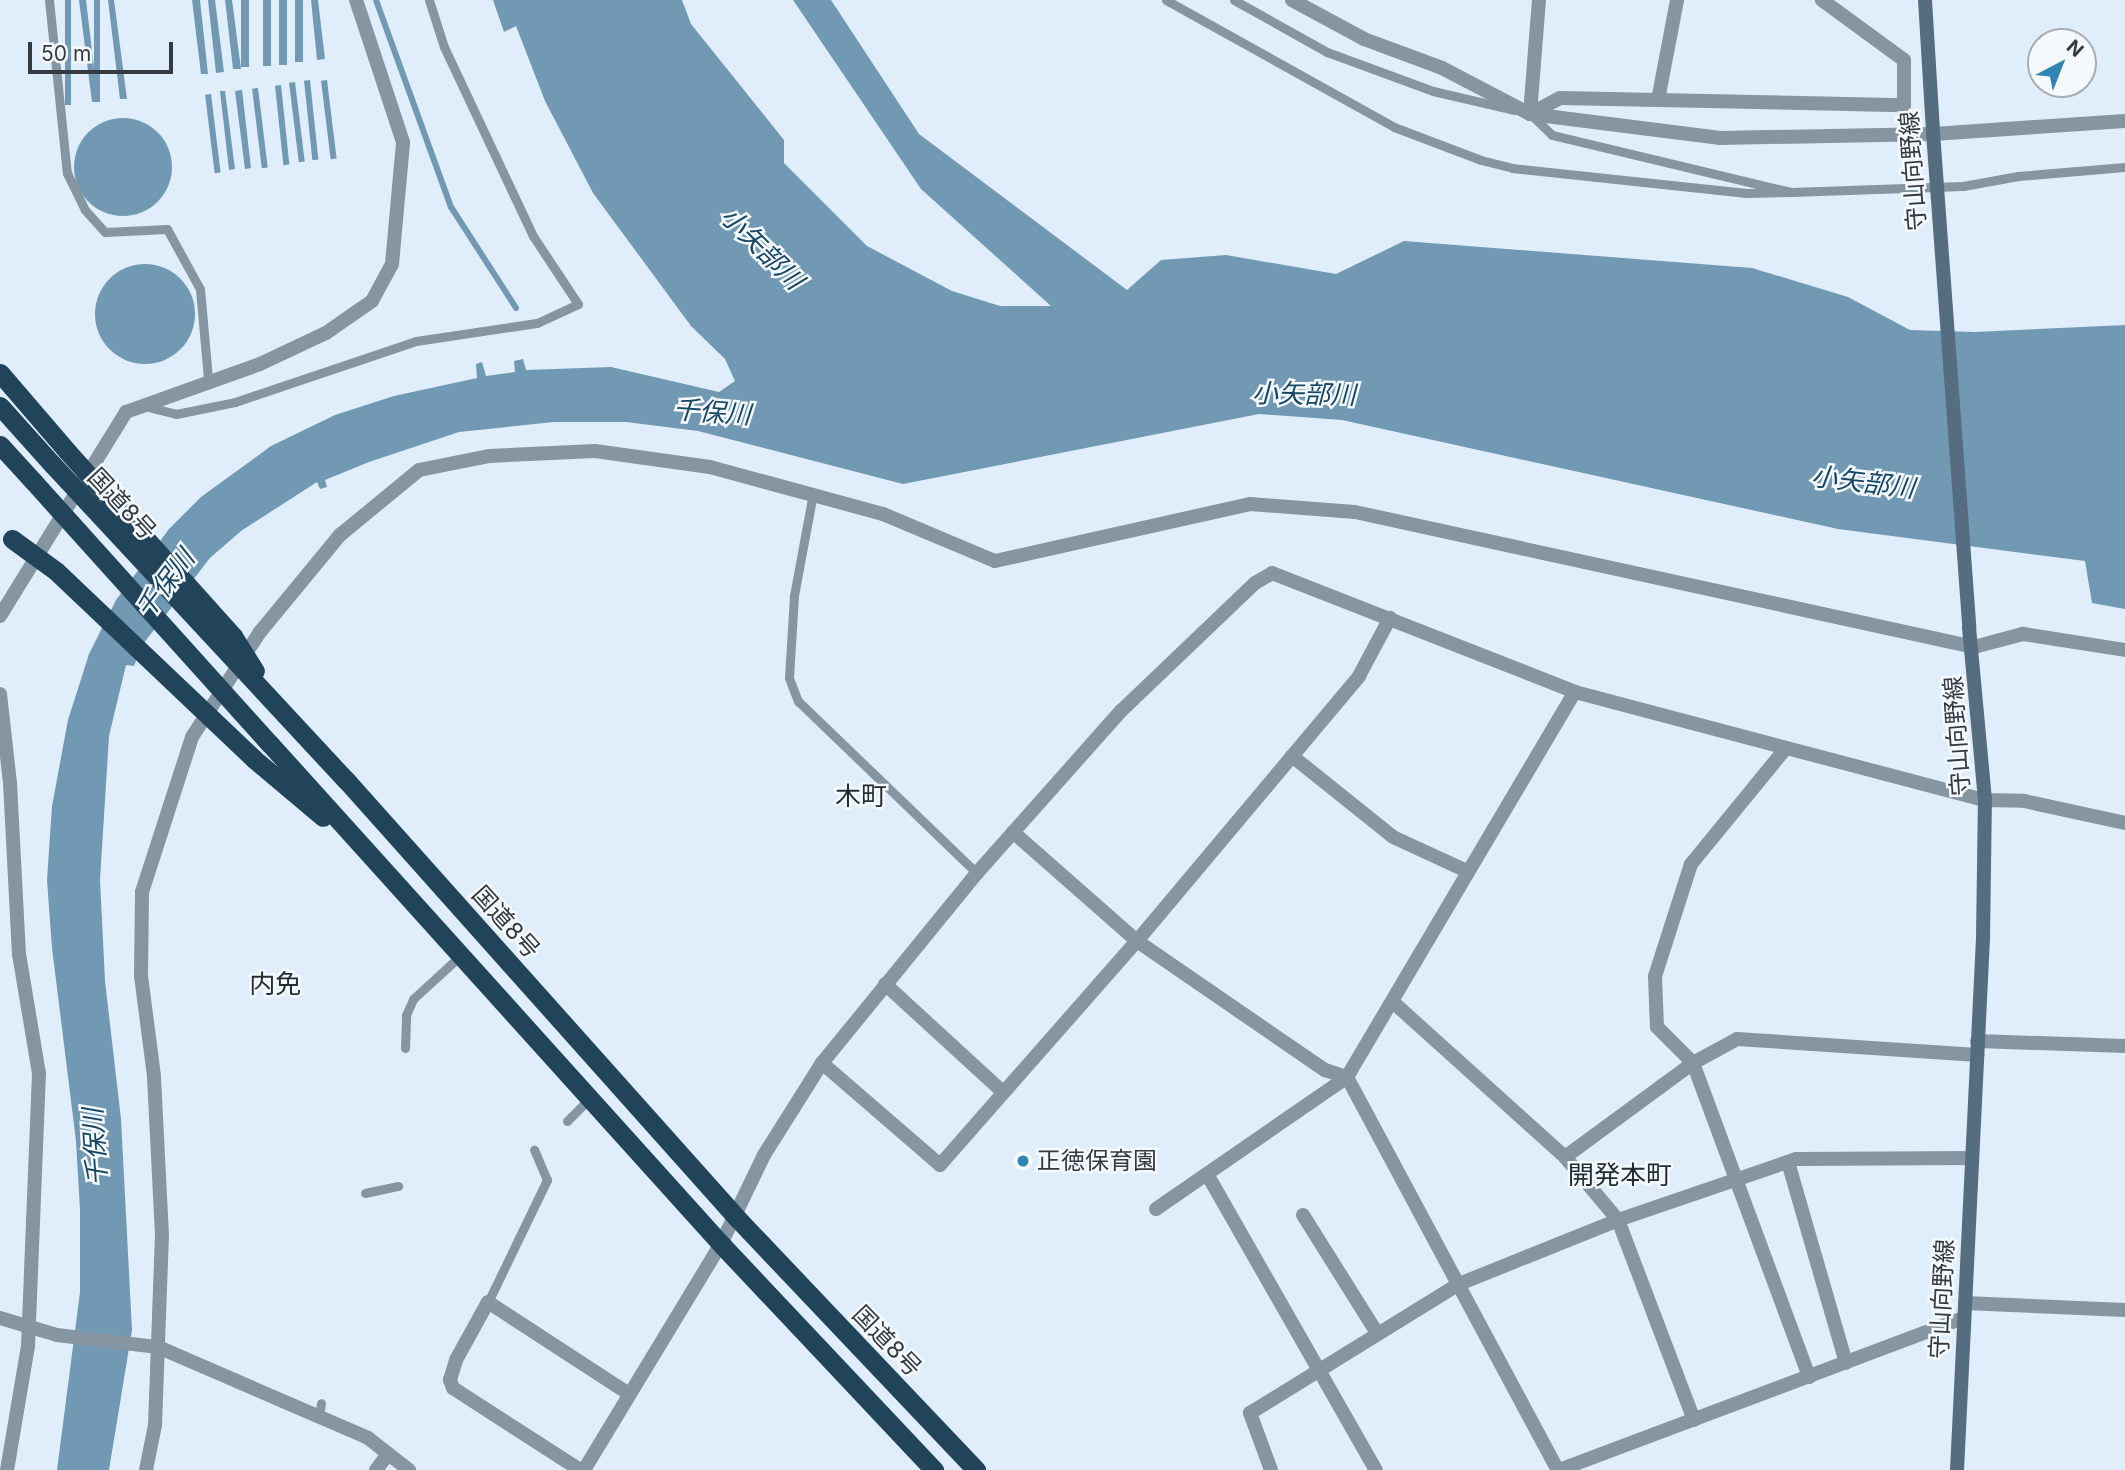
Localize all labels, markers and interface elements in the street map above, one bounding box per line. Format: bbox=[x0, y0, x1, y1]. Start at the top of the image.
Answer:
scale bar bbox=[32, 28, 177, 72]
north arrow bbox=[2027, 28, 2097, 98]
text: N bbox=[2062, 35, 2088, 62]
text: 50 m bbox=[41, 41, 91, 66]
street label: 守山向野線 bbox=[1894, 110, 1932, 232]
water label: 小矢部川 bbox=[714, 200, 810, 296]
water label: 小矢部川 bbox=[1252, 377, 1356, 411]
water label: 千保川 bbox=[672, 394, 752, 430]
water label: 小矢部川 bbox=[1809, 460, 1917, 504]
street label: 国道8号 bbox=[82, 462, 162, 546]
water label: 千保川 bbox=[129, 543, 201, 625]
street label: 守山向野線 bbox=[1938, 675, 1976, 797]
district label: 木町 bbox=[835, 780, 887, 812]
street label: 国道8号 bbox=[466, 880, 546, 964]
district label: 内免 bbox=[249, 968, 301, 1000]
water label: 千保川 bbox=[77, 1107, 113, 1187]
place label: 正徳保育園 bbox=[1037, 1147, 1157, 1175]
marker: 正徳保育園 bbox=[1015, 1153, 1031, 1169]
district label: 開発本町 bbox=[1568, 1159, 1672, 1191]
street label: 守山向野線 bbox=[1924, 1238, 1960, 1360]
street label: 国道8号 bbox=[846, 1300, 928, 1382]

